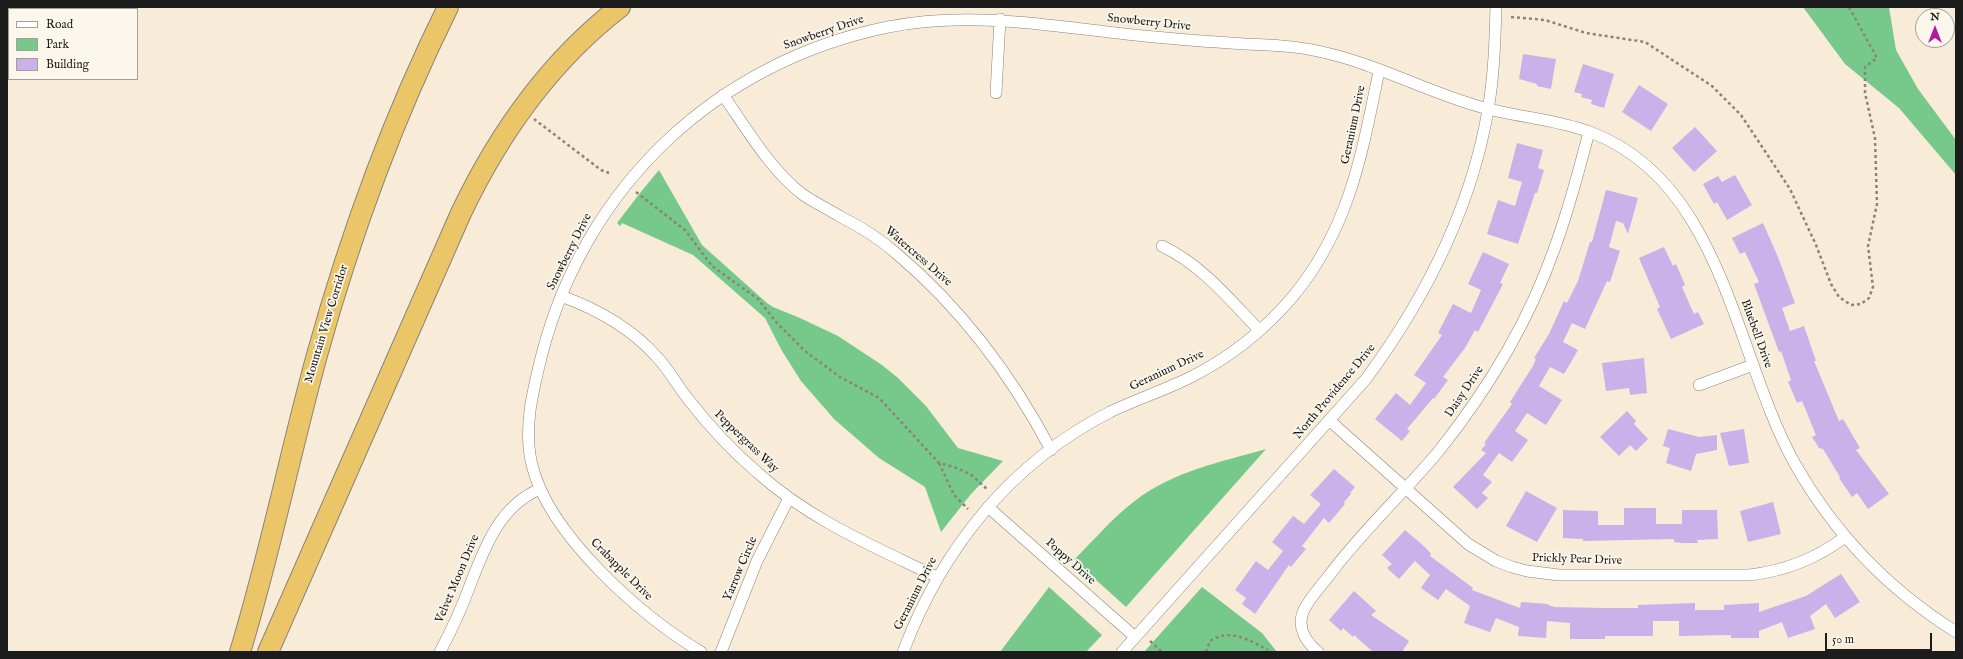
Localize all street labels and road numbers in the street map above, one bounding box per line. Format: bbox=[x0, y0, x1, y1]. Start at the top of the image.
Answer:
street label: Snowberry Drive bbox=[1106, 11, 1192, 35]
street label: Snowberry Drive bbox=[782, 13, 866, 53]
street label: Geranium Drive bbox=[1339, 84, 1369, 166]
street label: Snowberry Drive bbox=[545, 211, 595, 293]
street label: Watercress Drive bbox=[882, 224, 954, 290]
street label: Mountain View Corridor bbox=[302, 263, 352, 385]
street label: Bluebell Drive bbox=[1737, 298, 1775, 370]
street label: North Providence Drive bbox=[1291, 342, 1379, 442]
street label: Geranium Drive bbox=[1128, 348, 1206, 394]
street label: Daisy Drive bbox=[1443, 364, 1487, 420]
street label: Peppergrass Way bbox=[711, 408, 781, 476]
street label: Velvet Moon Drive bbox=[433, 533, 483, 625]
street label: Yarrow Circle bbox=[721, 535, 761, 603]
street label: Crabapple Drive bbox=[587, 536, 655, 604]
street label: Poppy Drive bbox=[1042, 536, 1098, 588]
street label: Prickly Pear Drive bbox=[1532, 551, 1622, 569]
street label: Geranium Drive bbox=[891, 555, 941, 633]

